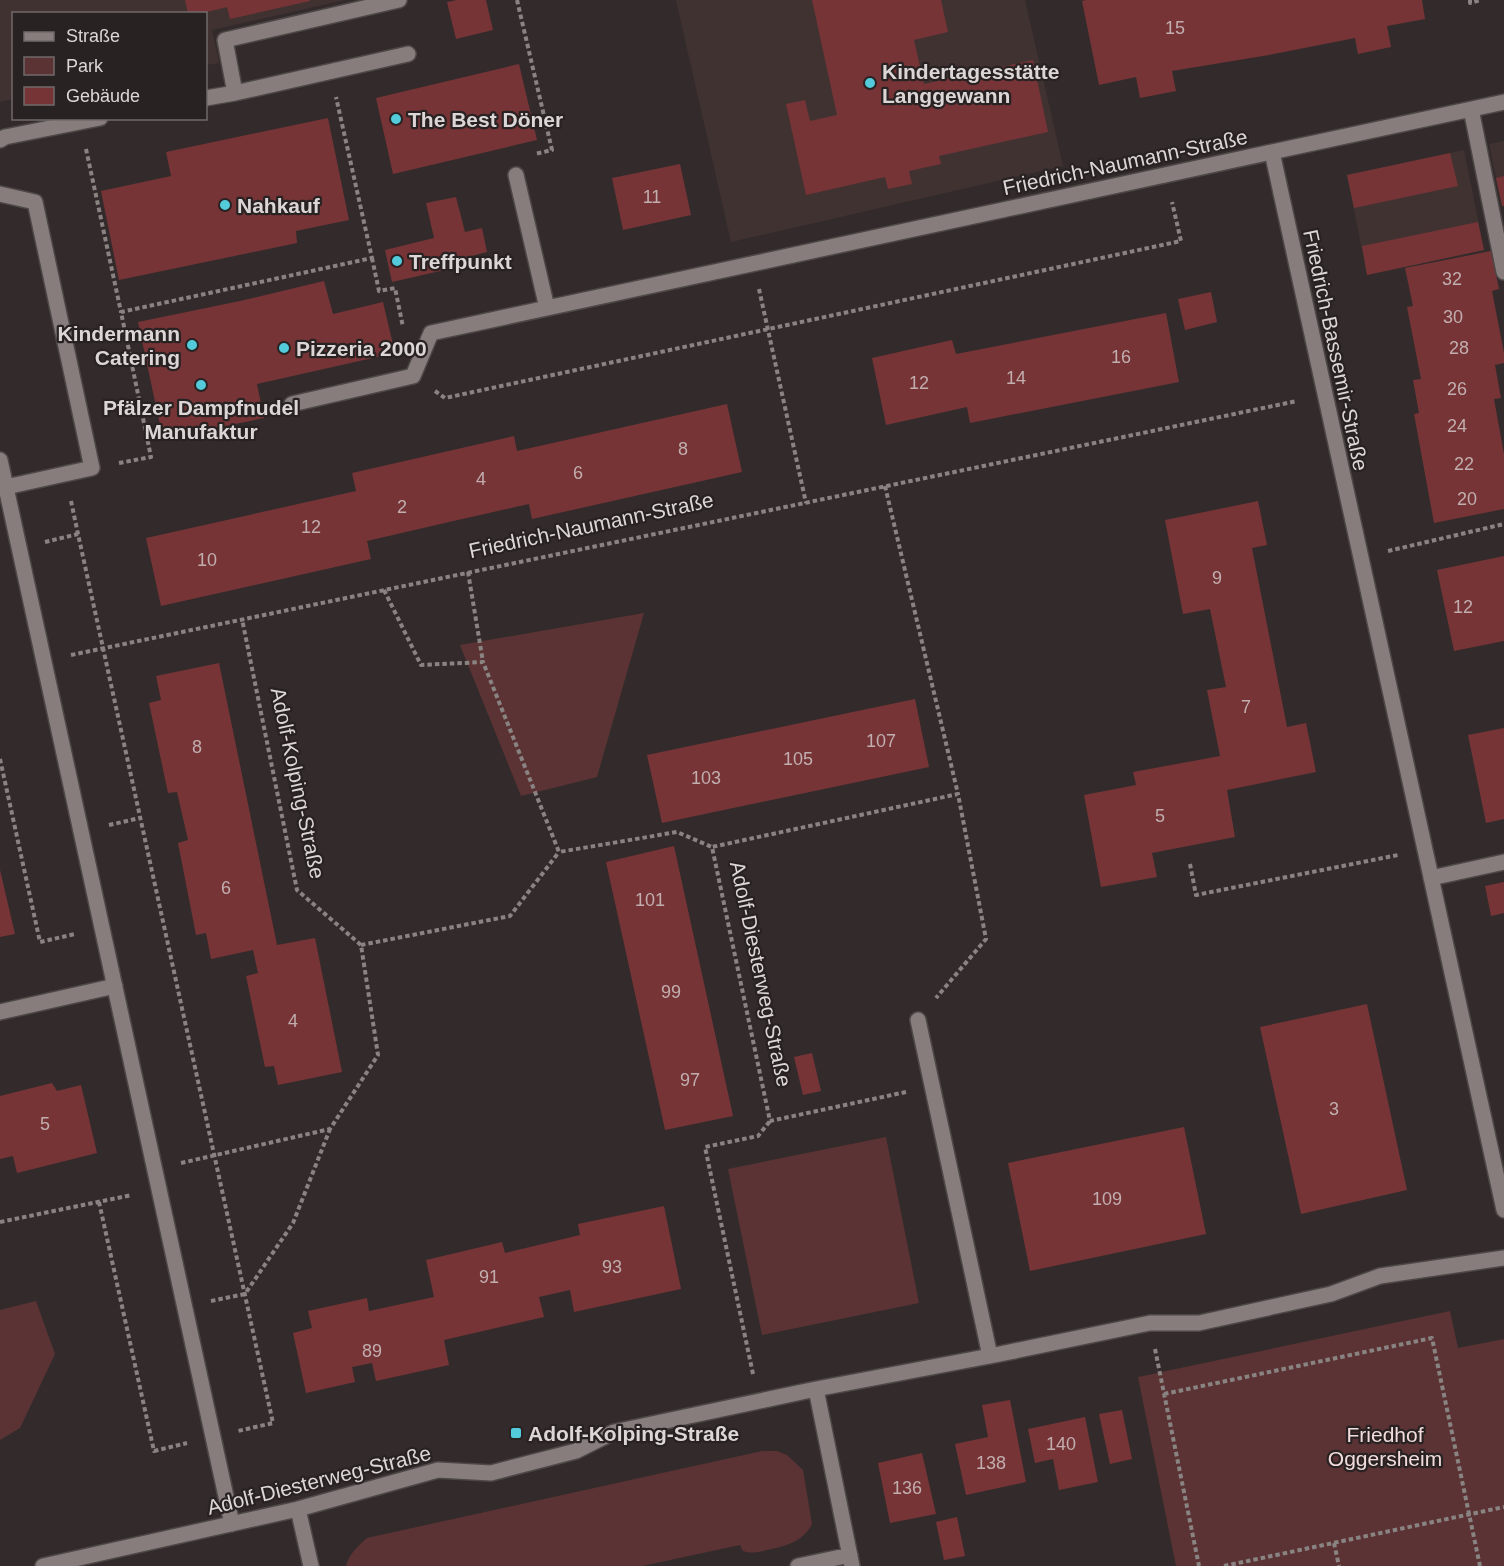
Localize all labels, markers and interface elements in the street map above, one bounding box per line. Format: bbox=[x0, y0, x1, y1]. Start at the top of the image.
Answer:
legend bbox=[12, 12, 207, 120]
house number: 15 bbox=[1165, 18, 1185, 38]
text: Straße bbox=[66, 26, 120, 46]
text: Park bbox=[66, 56, 104, 76]
place label: Kindertagesstätte Langgewann bbox=[882, 60, 1059, 107]
marker: Kindertagesstätte Langgewann bbox=[863, 76, 877, 90]
text: Gebäude bbox=[66, 86, 140, 106]
place label: The Best Döner bbox=[408, 108, 563, 131]
marker: The Best Döner bbox=[389, 112, 403, 126]
street label: Friedrich-Naumann-Straße bbox=[1000, 125, 1250, 199]
house number: 11 bbox=[643, 187, 661, 207]
place label: Nahkauf bbox=[237, 194, 321, 217]
marker: Nahkauf bbox=[218, 198, 232, 212]
street label: Friedrich-Bassemir-Straße bbox=[1299, 227, 1373, 473]
place label: Treffpunkt bbox=[409, 250, 512, 273]
marker: Treffpunkt bbox=[390, 254, 404, 268]
house number: 32 bbox=[1442, 269, 1462, 289]
house number: 30 bbox=[1443, 307, 1463, 327]
place label: Kindermann Catering bbox=[57, 322, 180, 369]
place label: Pizzeria 2000 bbox=[296, 337, 427, 360]
marker: Kindermann Catering bbox=[185, 338, 199, 352]
house number: 28 bbox=[1449, 338, 1469, 358]
marker: Pizzeria 2000 bbox=[277, 341, 291, 355]
house number: 16 bbox=[1111, 347, 1131, 367]
house number: 14 bbox=[1006, 368, 1026, 388]
house number: 12 bbox=[909, 373, 929, 393]
marker: Pfälzer Dampfnudel Manufaktur bbox=[194, 378, 208, 392]
house number: 26 bbox=[1447, 379, 1467, 399]
place label: Pfälzer Dampfnudel Manufaktur bbox=[103, 396, 299, 443]
house number: 24 bbox=[1447, 416, 1467, 436]
house number: 8 bbox=[678, 439, 688, 459]
house number: 22 bbox=[1454, 454, 1474, 474]
house number: 6 bbox=[573, 463, 583, 483]
house number: 4 bbox=[476, 469, 486, 489]
street label: Friedrich-Naumann-Straße bbox=[466, 488, 716, 562]
house number: 20 bbox=[1457, 489, 1477, 509]
house number: 2 bbox=[397, 497, 407, 517]
house number: 12 bbox=[301, 517, 321, 537]
house number: 10 bbox=[197, 550, 217, 570]
house number: 9 bbox=[1212, 568, 1222, 588]
house number: 12 bbox=[1453, 597, 1473, 617]
street label: Adolf-Kolping-Straße bbox=[266, 685, 330, 881]
house number: 7 bbox=[1241, 697, 1251, 717]
house number: 107 bbox=[866, 731, 896, 751]
house number: 8 bbox=[192, 737, 202, 757]
house number: 105 bbox=[783, 749, 813, 769]
house number: 103 bbox=[691, 768, 721, 788]
house number: 5 bbox=[1155, 806, 1165, 826]
street label: Adolf-Diesterweg-Straße bbox=[726, 859, 796, 1089]
house number: 6 bbox=[221, 878, 231, 898]
house number: 101 bbox=[635, 890, 665, 910]
house number: 99 bbox=[661, 982, 681, 1002]
house number: 4 bbox=[288, 1011, 298, 1031]
house number: 97 bbox=[680, 1070, 700, 1090]
house number: 3 bbox=[1329, 1099, 1339, 1119]
house number: 5 bbox=[40, 1114, 50, 1134]
house number: 109 bbox=[1092, 1189, 1122, 1209]
house number: 93 bbox=[602, 1257, 622, 1277]
house number: 91 bbox=[479, 1267, 499, 1287]
house number: 89 bbox=[362, 1341, 382, 1361]
place label: Adolf-Kolping-Straße bbox=[528, 1422, 739, 1445]
park label: Friedhof Oggersheim bbox=[1328, 1423, 1442, 1470]
marker: Adolf-Kolping-Straße bbox=[509, 1426, 523, 1440]
house number: 140 bbox=[1046, 1434, 1076, 1454]
street label: Adolf-Diesterweg-Straße bbox=[205, 1441, 433, 1519]
house number: 138 bbox=[976, 1453, 1006, 1473]
house number: 136 bbox=[892, 1478, 922, 1498]

